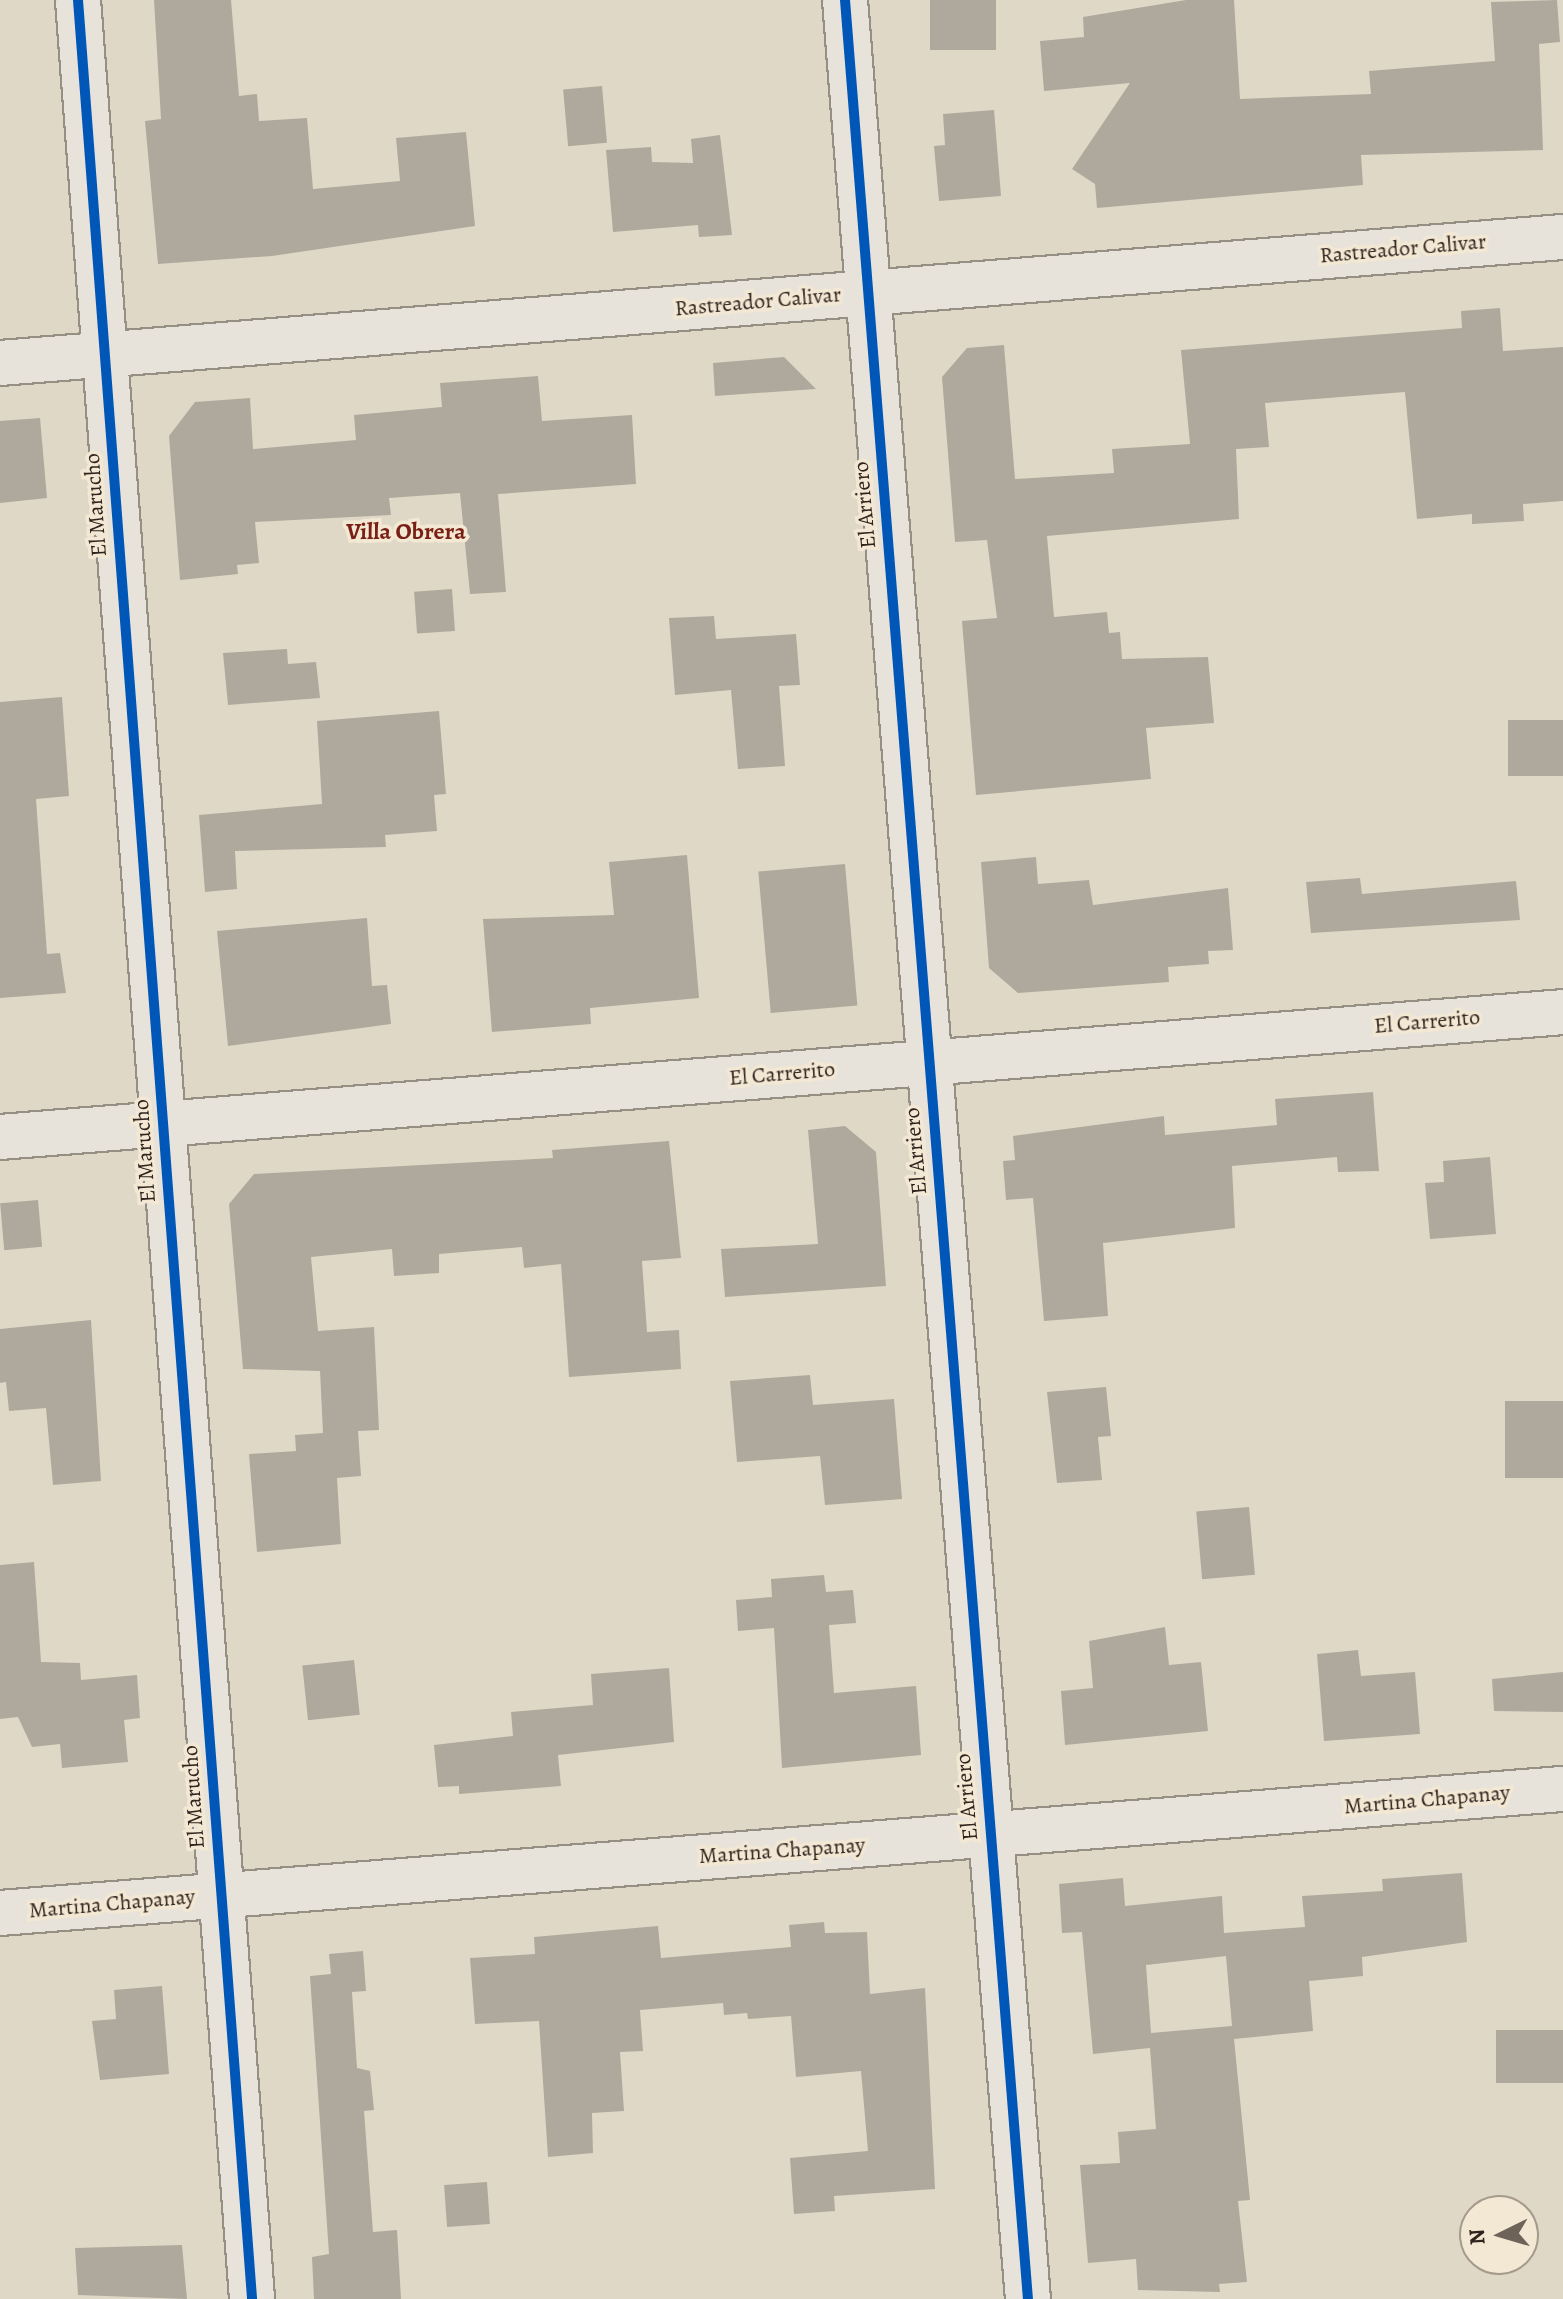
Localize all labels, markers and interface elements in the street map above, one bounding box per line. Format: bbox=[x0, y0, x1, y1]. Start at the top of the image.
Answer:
street label: Rastreador Calivar bbox=[1319, 229, 1487, 269]
street label: Rastreador Calivar bbox=[674, 282, 842, 322]
street label: El Marucho bbox=[79, 452, 113, 558]
street label: El Arriero bbox=[848, 460, 882, 550]
district label: Villa Obrera bbox=[346, 518, 466, 546]
street label: El Carrerito bbox=[1373, 1004, 1481, 1040]
street label: El Carrerito bbox=[728, 1056, 836, 1092]
street label: El Marucho bbox=[128, 1098, 162, 1204]
street label: El Arriero bbox=[899, 1106, 933, 1196]
street label: El Marucho bbox=[177, 1744, 211, 1850]
street label: El Arriero bbox=[950, 1752, 984, 1842]
street label: Martina Chapanay bbox=[1343, 1780, 1511, 1820]
street label: Martina Chapanay bbox=[698, 1832, 866, 1870]
street label: Martina Chapanay bbox=[28, 1884, 196, 1924]
north arrow bbox=[1459, 2195, 1539, 2275]
text: N bbox=[1461, 2228, 1493, 2246]

